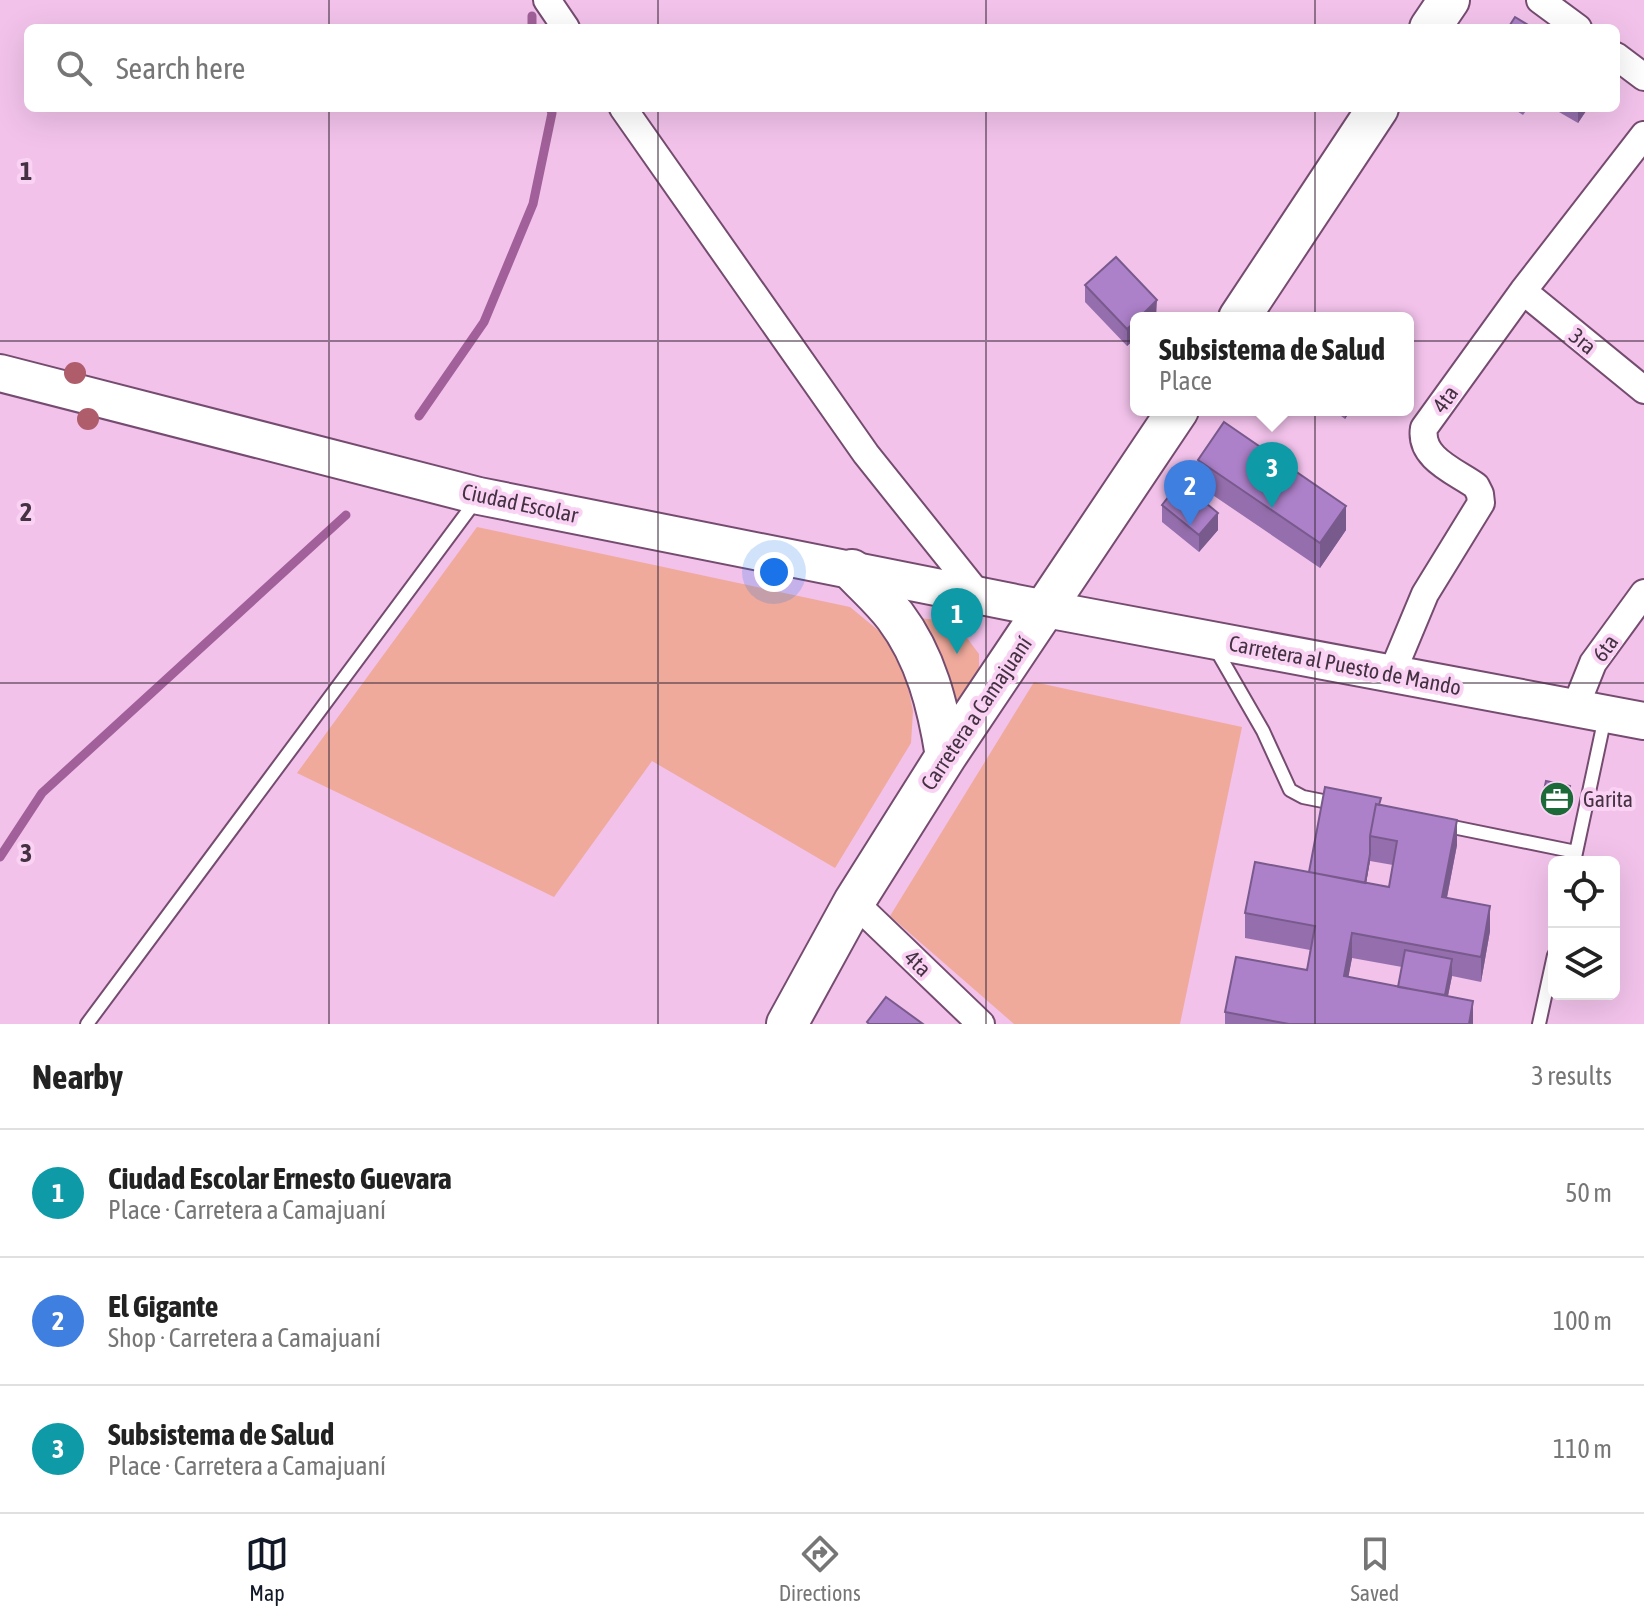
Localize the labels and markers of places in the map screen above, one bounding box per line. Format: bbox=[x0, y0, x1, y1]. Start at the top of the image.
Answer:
pin: 3 bbox=[1246, 442, 1298, 508]
pin: 2 bbox=[1164, 460, 1216, 526]
pin: 1 bbox=[931, 588, 983, 654]
office icon: Garita bbox=[1538, 780, 1576, 818]
place label: Garita bbox=[1583, 786, 1633, 812]

